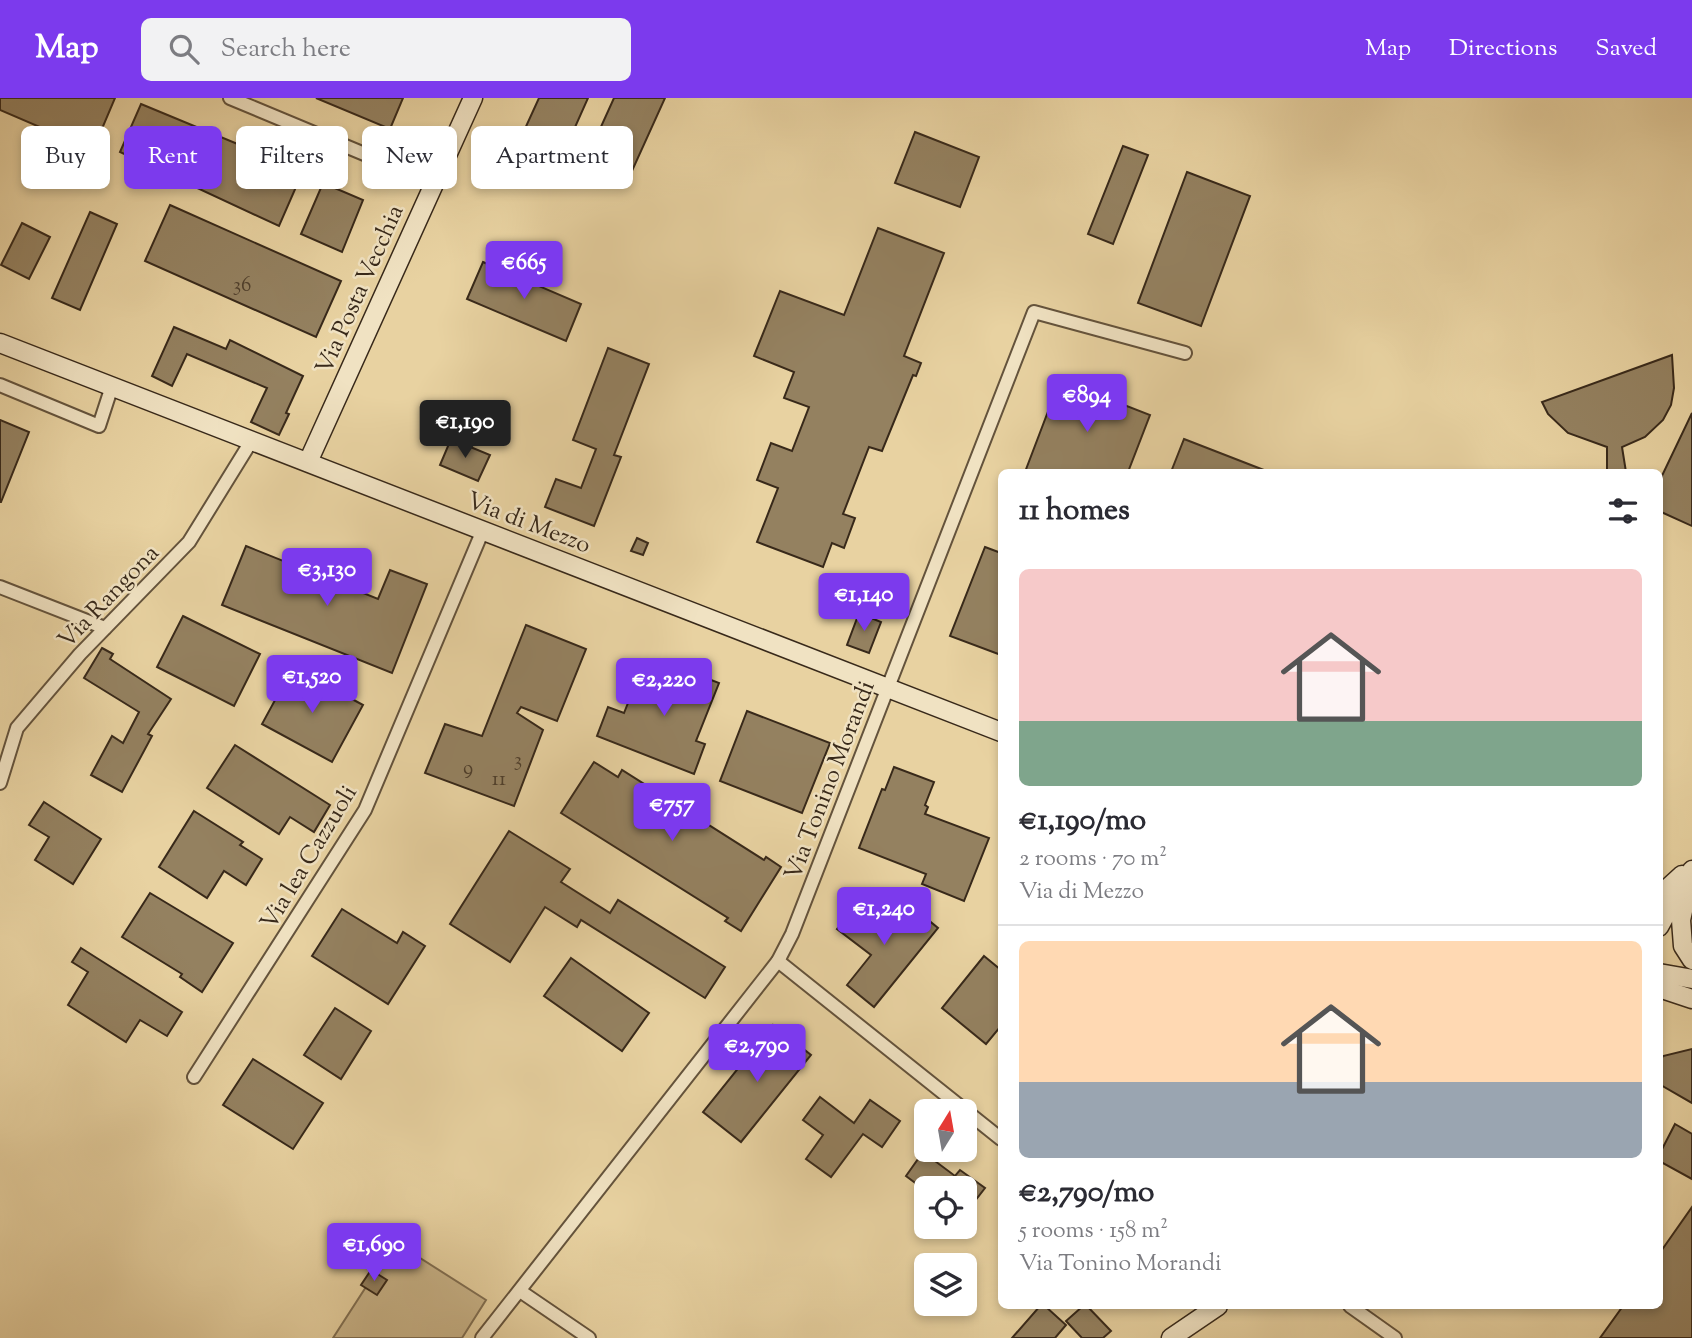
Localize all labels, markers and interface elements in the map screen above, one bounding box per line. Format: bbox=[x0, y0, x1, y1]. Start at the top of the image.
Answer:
search box bbox=[141, 18, 631, 81]
text: Map bbox=[35, 25, 99, 73]
icon: search bbox=[165, 30, 203, 68]
text: Search here bbox=[221, 31, 351, 68]
text: Map bbox=[1365, 32, 1411, 66]
text: Directions bbox=[1449, 32, 1557, 66]
text: Saved bbox=[1595, 32, 1657, 66]
chip: Buy bbox=[21, 126, 110, 189]
chip: Rent bbox=[124, 126, 222, 189]
chip: Filters bbox=[236, 126, 348, 189]
chip: New bbox=[362, 126, 457, 189]
chip: Apartment bbox=[471, 126, 633, 189]
street label: Via Posta Vecchia bbox=[308, 200, 413, 380]
pin: €665 bbox=[483, 242, 565, 301]
text: €665 bbox=[502, 247, 546, 280]
house number: 36 bbox=[233, 271, 251, 301]
pin: €894 bbox=[1046, 374, 1128, 434]
text: €894 bbox=[1063, 380, 1111, 413]
pin: €1,190 bbox=[408, 400, 522, 460]
text: €1,190 bbox=[436, 406, 494, 439]
street label: Via di Mezzo bbox=[461, 485, 595, 563]
text: 11 homes bbox=[1019, 490, 1130, 533]
icon: filters bbox=[1604, 492, 1642, 530]
street label: Via Rangona bbox=[51, 538, 168, 657]
pin: €3,130 bbox=[270, 548, 384, 608]
text: €3,130 bbox=[298, 554, 356, 587]
pin: €1,140 bbox=[807, 574, 921, 633]
text: €1,140 bbox=[834, 579, 894, 612]
icon: home bbox=[1268, 614, 1394, 740]
pin: €1,520 bbox=[255, 656, 369, 715]
pin: €2,220 bbox=[607, 658, 721, 718]
text: €1,520 bbox=[283, 661, 341, 694]
text: €2,220 bbox=[632, 664, 696, 697]
street label: Via Tonino Morandi bbox=[777, 676, 885, 885]
house number: 3 bbox=[514, 746, 522, 776]
house number: 9 bbox=[463, 754, 473, 784]
house number: 11 bbox=[492, 765, 506, 795]
street label: Via lea Cazzuoli bbox=[253, 779, 366, 937]
pin: €757 bbox=[631, 784, 713, 843]
text: €757 bbox=[649, 789, 695, 822]
text: €1,190/mo bbox=[1019, 800, 1146, 843]
text: 2 rooms · 70 m² bbox=[1019, 843, 1167, 876]
text: Via di Mezzo bbox=[1019, 876, 1144, 909]
pin: €1,240 bbox=[827, 888, 941, 947]
text: €1,240 bbox=[853, 893, 915, 926]
icon: home bbox=[1268, 986, 1394, 1112]
pin: €2,790 bbox=[700, 1024, 814, 1084]
text: €2,790 bbox=[725, 1030, 789, 1063]
north arrow bbox=[914, 1099, 976, 1162]
map controls bbox=[914, 1099, 977, 1316]
text: €2,790/mo bbox=[1019, 1172, 1154, 1215]
button: locate bbox=[914, 1176, 977, 1239]
text: 5 rooms · 158 m² bbox=[1019, 1215, 1168, 1248]
pin: €1,690 bbox=[317, 1224, 431, 1283]
text: €1,690 bbox=[343, 1229, 405, 1262]
text: Via Tonino Morandi bbox=[1019, 1248, 1221, 1281]
button: layers bbox=[914, 1253, 977, 1316]

